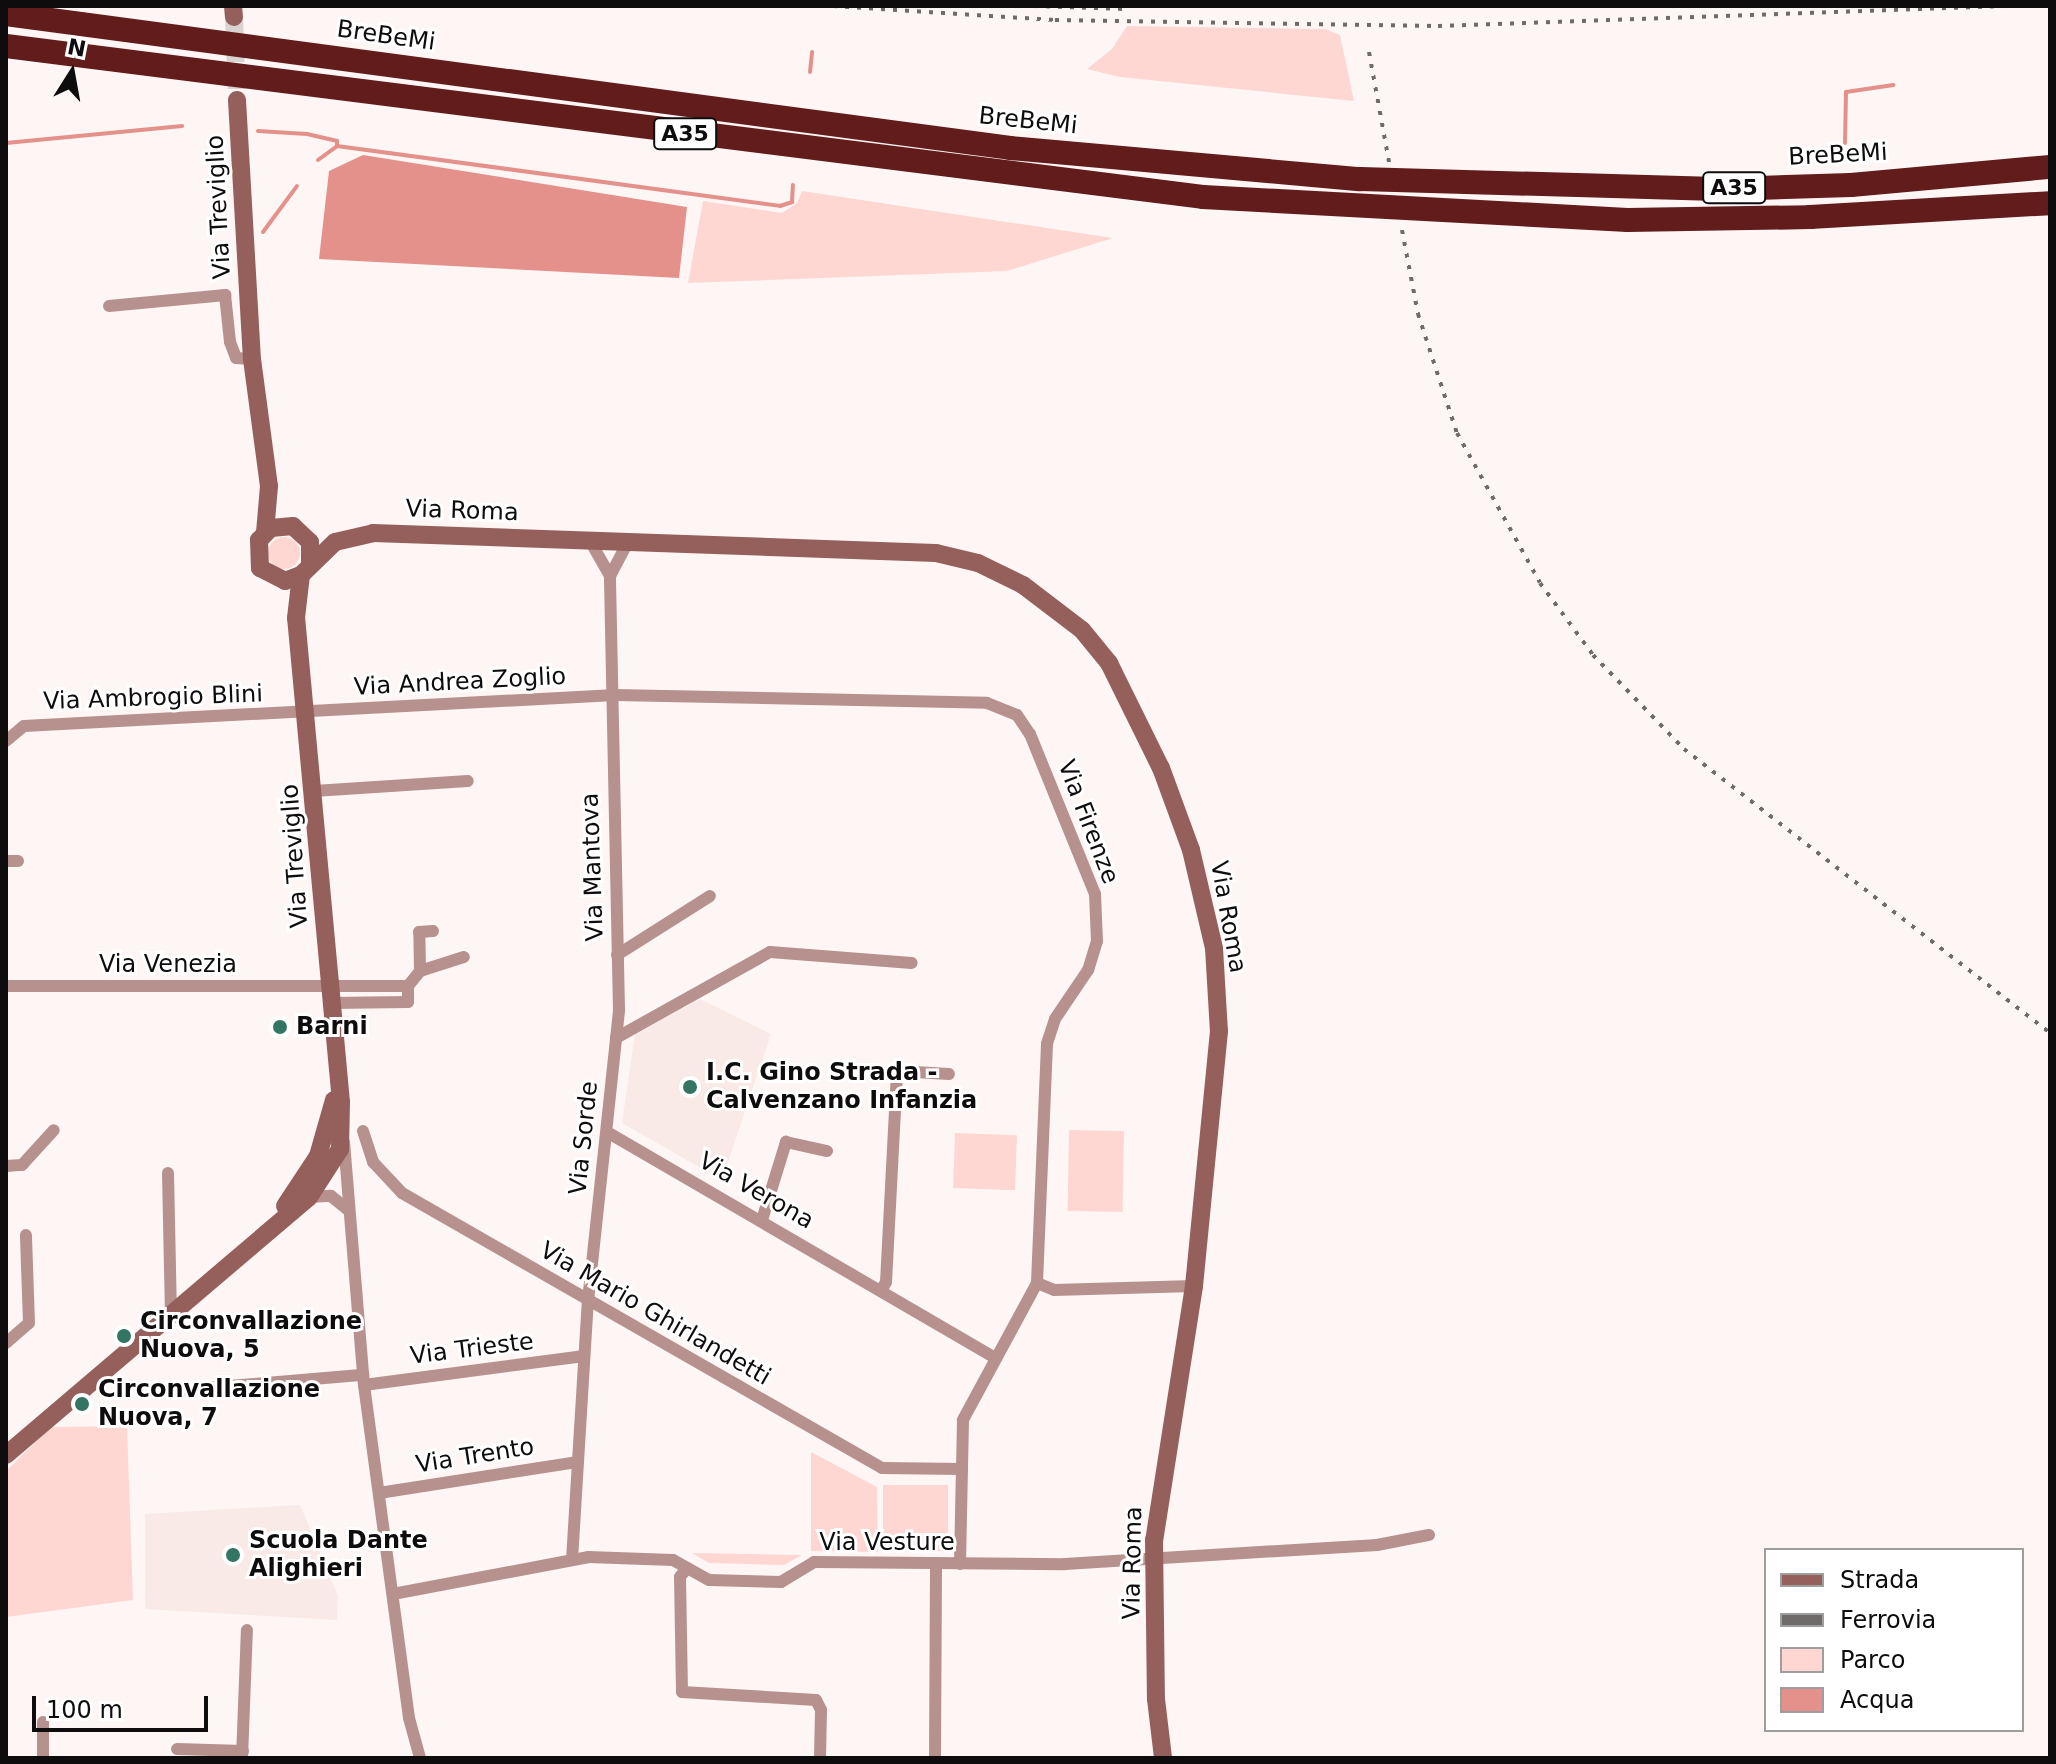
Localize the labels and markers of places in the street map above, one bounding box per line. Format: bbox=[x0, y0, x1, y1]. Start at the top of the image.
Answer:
place label: Barni bbox=[296, 1013, 368, 1041]
marker: Barni bbox=[271, 1018, 289, 1036]
place label: I.C. Gino Strada - Calvenzano Infanzia bbox=[706, 1059, 977, 1115]
marker: I.C. Gino Strada - Calvenzano Infanzia bbox=[681, 1078, 699, 1096]
place label: Circonvallazione Nuova, 5 bbox=[140, 1308, 362, 1364]
marker: Circonvallazione Nuova, 5 bbox=[115, 1327, 133, 1345]
place label: Circonvallazione Nuova, 7 bbox=[98, 1376, 320, 1432]
marker: Circonvallazione Nuova, 7 bbox=[73, 1395, 91, 1413]
place label: Scuola Dante Alighieri bbox=[249, 1527, 428, 1583]
marker: Scuola Dante Alighieri bbox=[224, 1546, 242, 1564]

